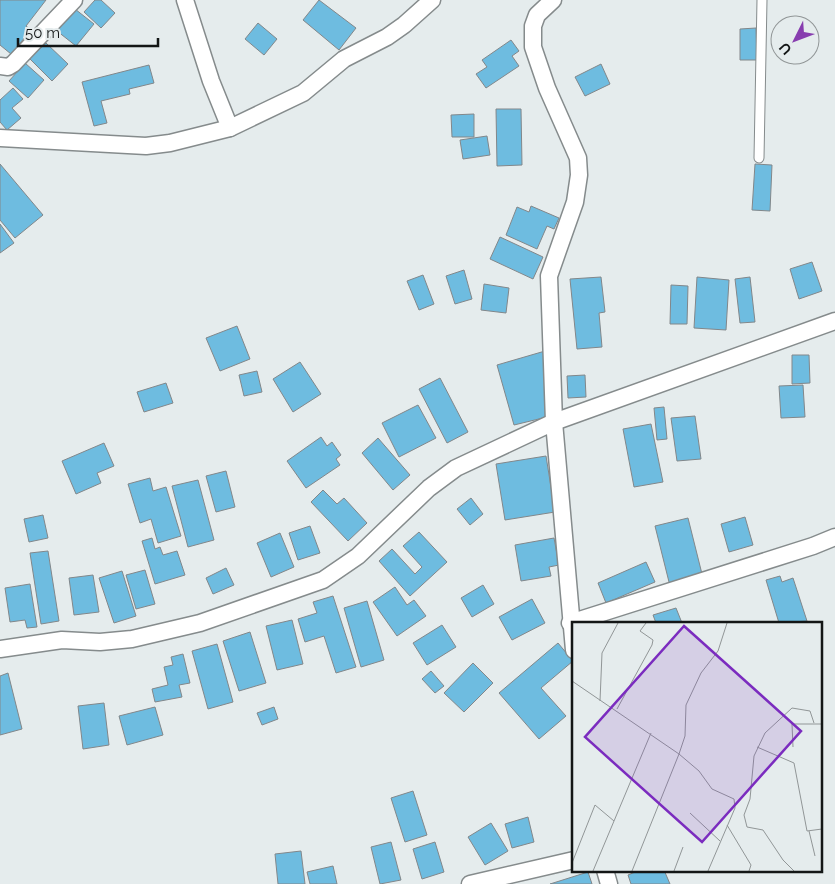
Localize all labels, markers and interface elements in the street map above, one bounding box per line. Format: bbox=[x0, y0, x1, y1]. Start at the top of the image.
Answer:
scale bar bbox=[18, 15, 158, 47]
north arrow bbox=[770, 15, 820, 65]
text: 50 m bbox=[25, 24, 60, 42]
text: U bbox=[776, 39, 795, 58]
inset map bbox=[572, 622, 822, 872]

